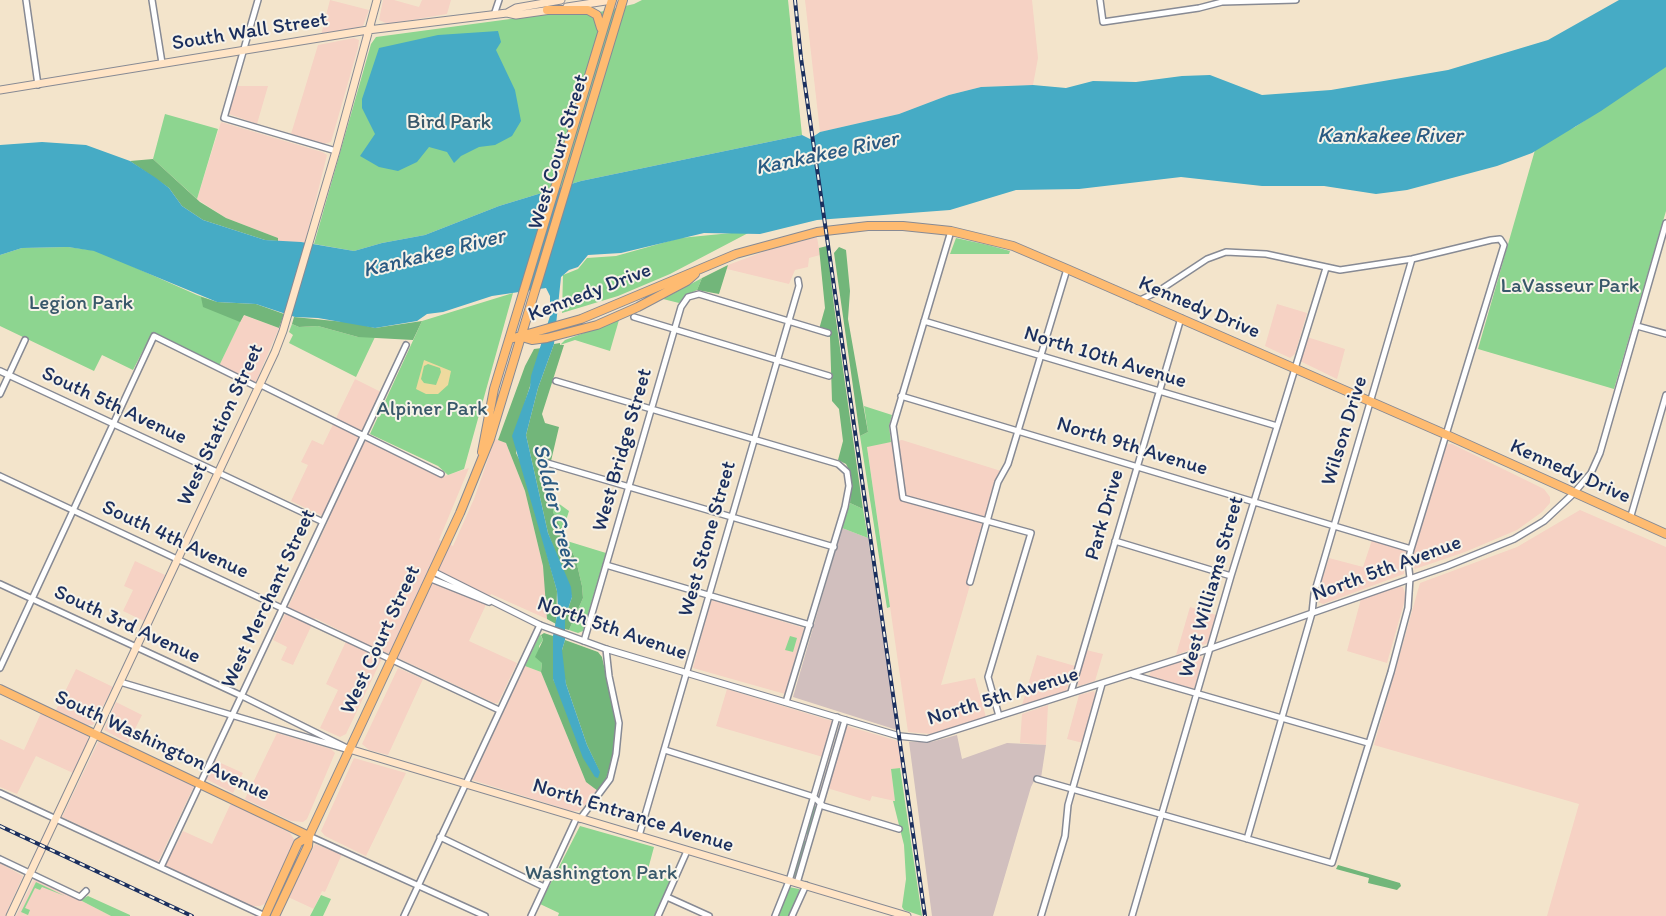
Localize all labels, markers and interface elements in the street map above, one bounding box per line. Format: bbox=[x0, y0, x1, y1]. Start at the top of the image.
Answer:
street label: South Wall Street bbox=[170, 7, 330, 57]
street label: West Court Street bbox=[523, 71, 595, 233]
park label: Bird Park bbox=[407, 110, 491, 136]
water label: Kankakee River bbox=[1317, 123, 1463, 149]
water label: Kankakee River bbox=[753, 126, 901, 182]
water label: Kankakee River bbox=[360, 224, 508, 284]
street label: Kennedy Drive bbox=[525, 258, 655, 328]
street label: Kennedy Drive bbox=[1134, 271, 1264, 345]
park label: LaVasseur Park bbox=[1500, 274, 1640, 300]
park label: Legion Park bbox=[29, 291, 133, 317]
street label: North 10th Avenue bbox=[1021, 321, 1189, 395]
street label: West Station Street bbox=[172, 340, 270, 510]
street label: South 5th Avenue bbox=[37, 361, 191, 451]
street label: West Bridge Street bbox=[588, 365, 658, 535]
street label: Wilson Drive bbox=[1316, 373, 1374, 489]
park label: Alpiner Park bbox=[376, 397, 488, 423]
street label: North 9th Avenue bbox=[1053, 412, 1211, 482]
street label: Kennedy Drive bbox=[1506, 434, 1634, 510]
water label: Soldier Creek bbox=[526, 441, 582, 571]
street label: West Stone Street bbox=[674, 458, 742, 620]
street label: Park Drive bbox=[1080, 467, 1130, 563]
street label: West Williams Street bbox=[1174, 493, 1250, 681]
street label: South 4th Avenue bbox=[98, 495, 252, 585]
street label: West Merchant Street bbox=[216, 505, 322, 693]
street label: North 5th Avenue bbox=[1309, 530, 1465, 608]
street label: West Court Street bbox=[335, 562, 427, 718]
street label: South 3rd Avenue bbox=[50, 580, 204, 670]
street label: North 5th Avenue bbox=[534, 592, 690, 666]
street label: North 5th Avenue bbox=[924, 662, 1082, 732]
street label: South Washington Avenue bbox=[50, 685, 274, 807]
street label: North Entrance Avenue bbox=[529, 773, 737, 859]
park label: Washington Park bbox=[525, 861, 677, 887]

